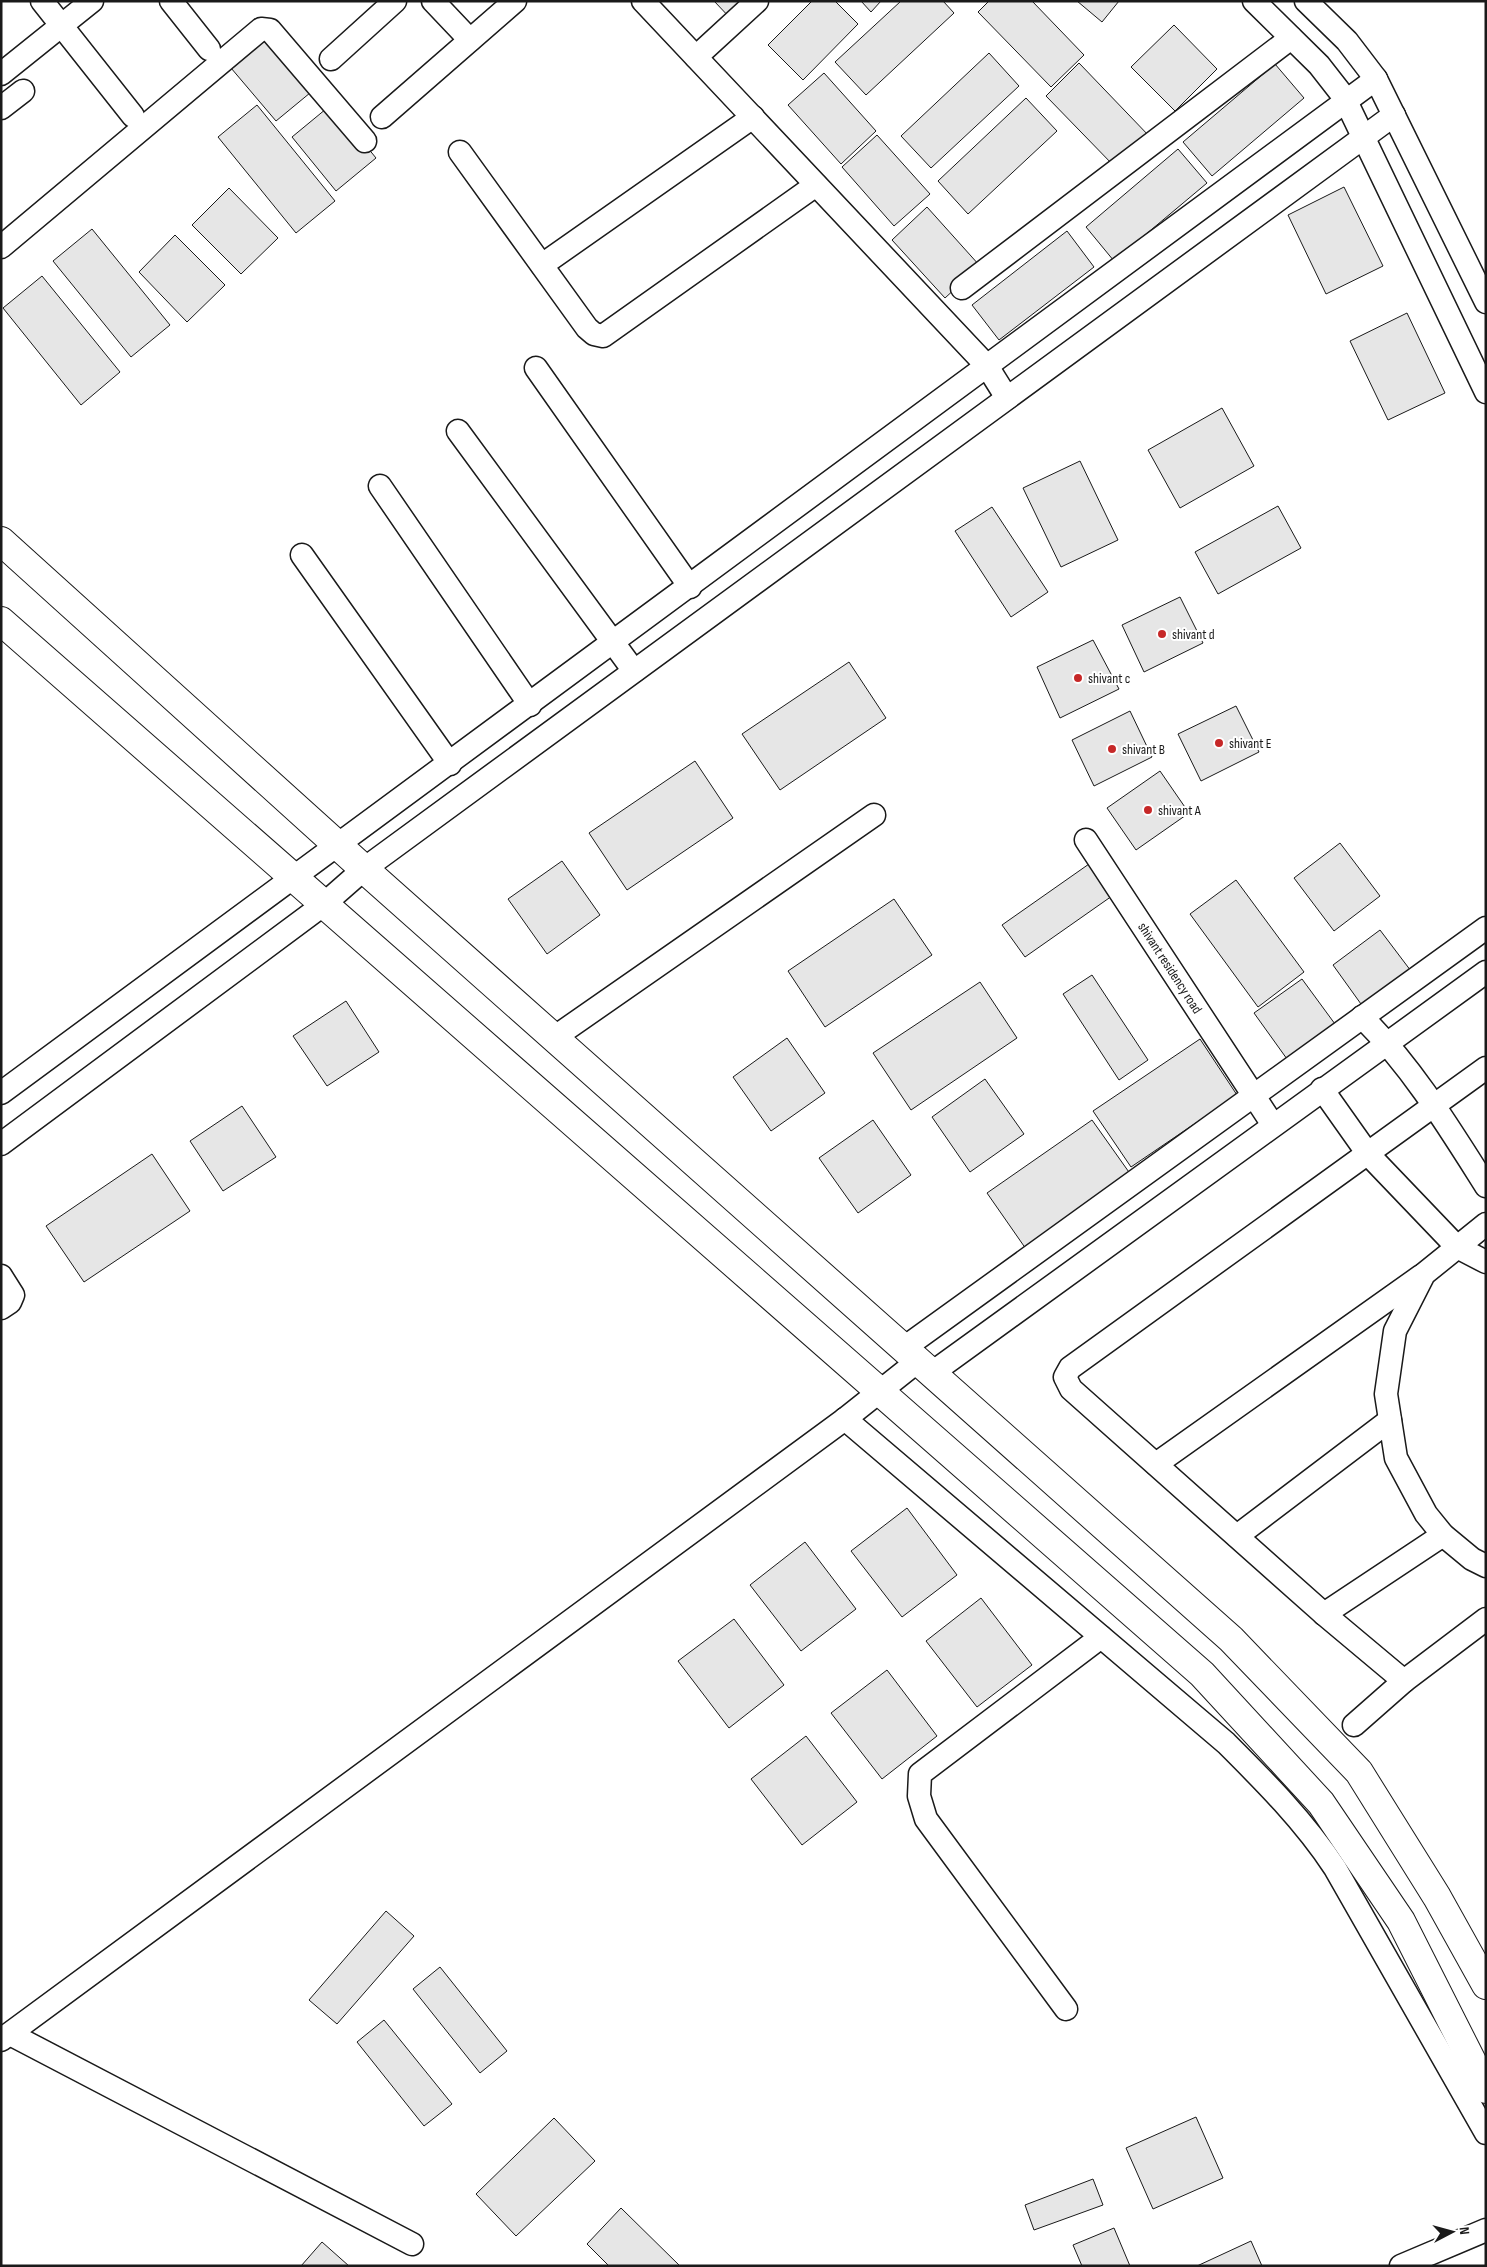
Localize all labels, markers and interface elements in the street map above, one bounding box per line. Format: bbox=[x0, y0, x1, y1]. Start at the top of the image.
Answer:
place label: shivant d bbox=[1172, 626, 1215, 643]
marker: shivant d bbox=[1156, 628, 1168, 640]
place label: shivant c bbox=[1088, 670, 1130, 687]
marker: shivant c bbox=[1072, 672, 1084, 684]
place label: shivant E bbox=[1229, 735, 1272, 752]
marker: shivant E bbox=[1213, 737, 1225, 749]
place label: shivant B bbox=[1122, 741, 1165, 758]
marker: shivant B bbox=[1106, 743, 1118, 755]
place label: shivant A bbox=[1158, 802, 1202, 819]
marker: shivant A bbox=[1142, 804, 1154, 816]
street label: shivant residency road bbox=[1134, 919, 1206, 1017]
north arrow bbox=[1427, 2207, 1477, 2257]
text: N bbox=[1456, 2226, 1473, 2235]

